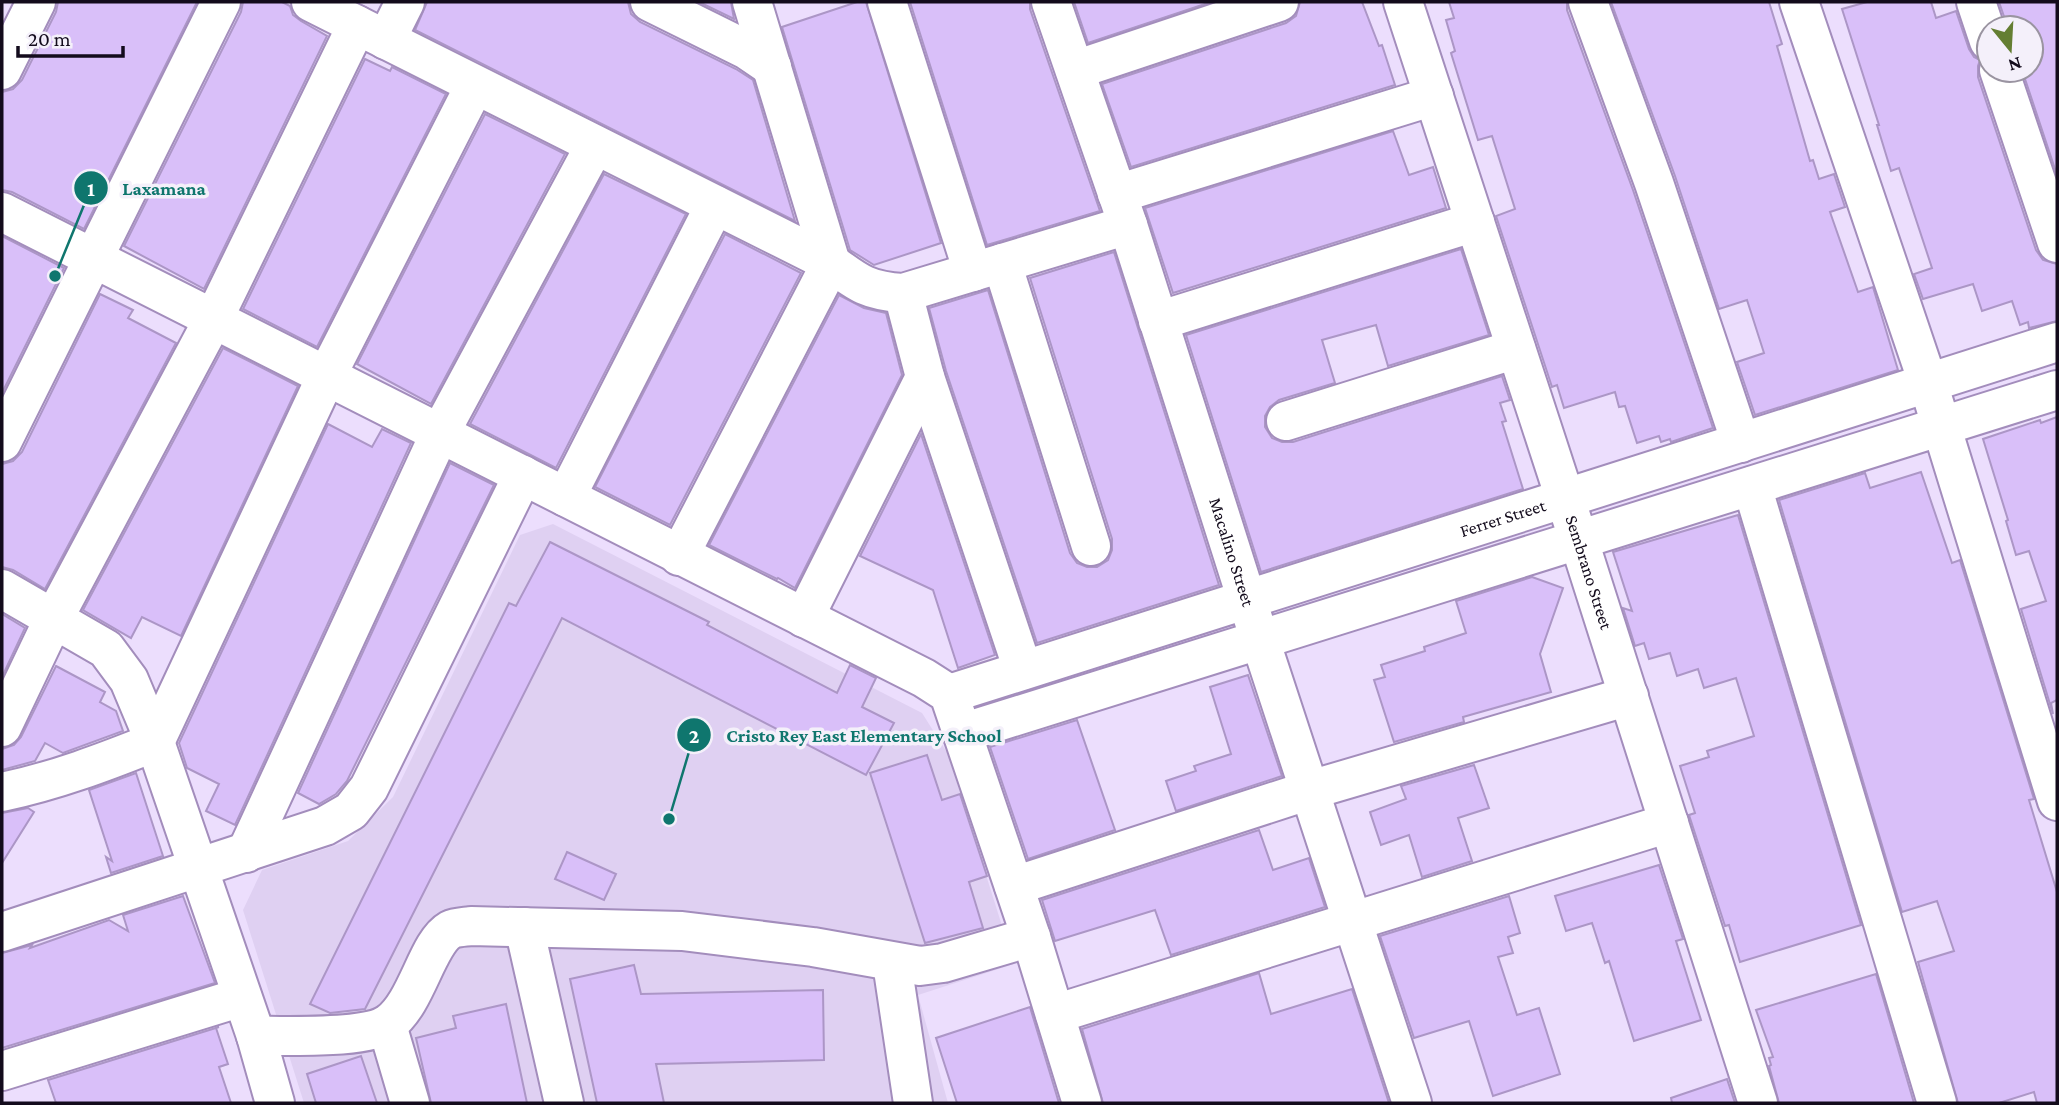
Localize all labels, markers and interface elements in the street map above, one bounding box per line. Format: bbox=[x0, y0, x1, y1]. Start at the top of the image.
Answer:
scale bar bbox=[18, 14, 122, 58]
north arrow bbox=[1975, 14, 2045, 84]
text: 20 m bbox=[28, 27, 71, 51]
text: N bbox=[2006, 53, 2025, 77]
callout: Laxamana bbox=[73, 168, 220, 208]
text: 1 bbox=[87, 177, 95, 201]
text: Laxamana bbox=[122, 178, 207, 199]
street label: Macalino Street bbox=[1205, 495, 1259, 610]
street label: Ferrer Street bbox=[1457, 495, 1549, 541]
street label: Sembrano Street bbox=[1561, 513, 1617, 633]
callout: Cristo Rey East Elementary School bbox=[677, 715, 1015, 755]
text: 2 bbox=[689, 724, 700, 748]
text: Cristo Rey East Elementary School bbox=[726, 725, 1002, 746]

